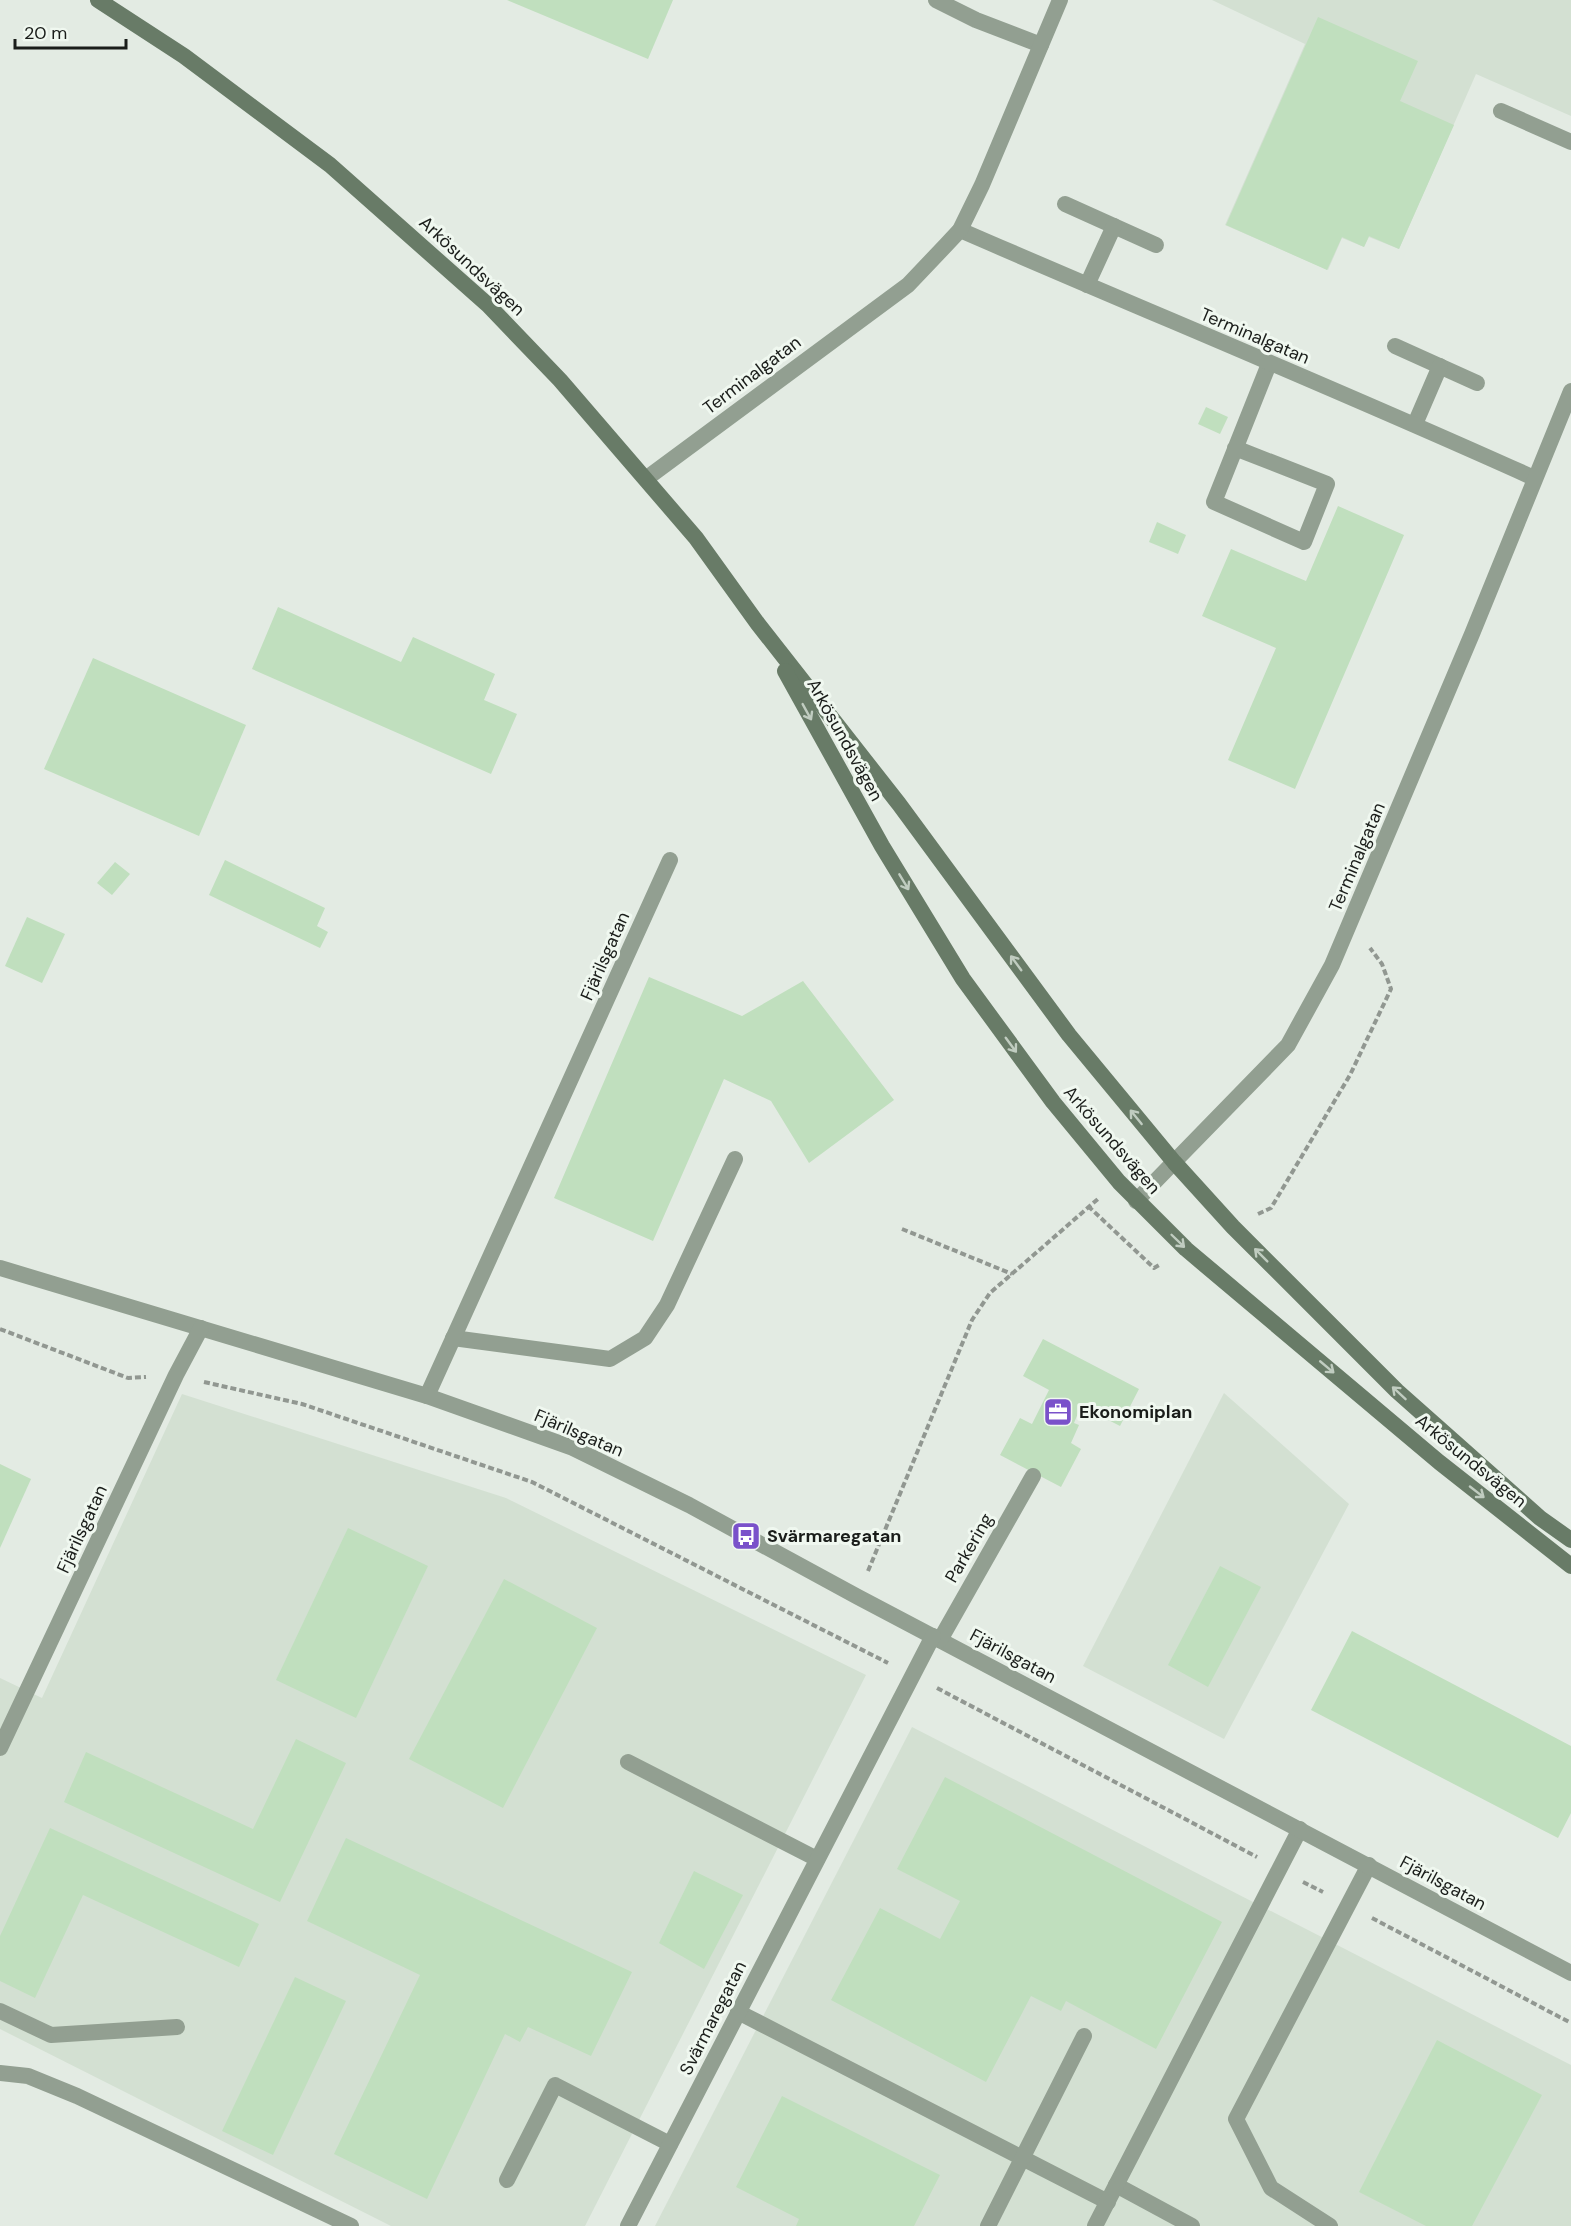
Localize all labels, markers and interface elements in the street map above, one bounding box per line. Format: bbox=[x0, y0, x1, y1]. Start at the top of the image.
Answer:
scale bar bbox=[15, 12, 126, 50]
text: 20 m bbox=[24, 21, 67, 45]
street label: Arkösundsvägen bbox=[414, 211, 530, 321]
street label: Terminalgatan bbox=[1197, 302, 1313, 370]
street label: Terminalgatan bbox=[698, 330, 806, 420]
street label: Arkösundsvägen bbox=[801, 675, 889, 805]
one-way arrow bbox=[802, 703, 814, 720]
street label: Terminalgatan bbox=[1323, 799, 1391, 915]
one-way arrow bbox=[898, 873, 910, 890]
street label: Fjärilsgatan bbox=[575, 908, 635, 1004]
one-way arrow bbox=[1010, 956, 1023, 972]
one-way arrow bbox=[1004, 1036, 1017, 1052]
street label: Arkösundsvägen bbox=[1058, 1081, 1166, 1199]
one-way arrow bbox=[1130, 1109, 1143, 1125]
one-way arrow bbox=[1170, 1234, 1185, 1248]
one-way arrow bbox=[1253, 1248, 1268, 1263]
one-way arrow bbox=[1319, 1361, 1335, 1374]
one-way arrow bbox=[1392, 1386, 1407, 1400]
office icon: Ekonomiplan bbox=[1042, 1396, 1074, 1428]
place label: Ekonomiplan bbox=[1079, 1400, 1192, 1424]
street label: Fjärilsgatan bbox=[531, 1403, 627, 1463]
street label: Arkösundsvägen bbox=[1410, 1409, 1532, 1513]
street label: Fjärilsgatan bbox=[51, 1481, 113, 1577]
one-way arrow bbox=[1469, 1485, 1485, 1498]
street label: Parkering bbox=[939, 1509, 999, 1587]
bus stop icon: Svärmaregatan bbox=[730, 1520, 762, 1552]
place label: Svärmaregatan bbox=[767, 1524, 901, 1548]
street label: Fjärilsgatan bbox=[966, 1623, 1060, 1689]
street label: Fjärilsgatan bbox=[1396, 1850, 1490, 1916]
street label: Svärmaregatan bbox=[674, 1957, 752, 2079]

